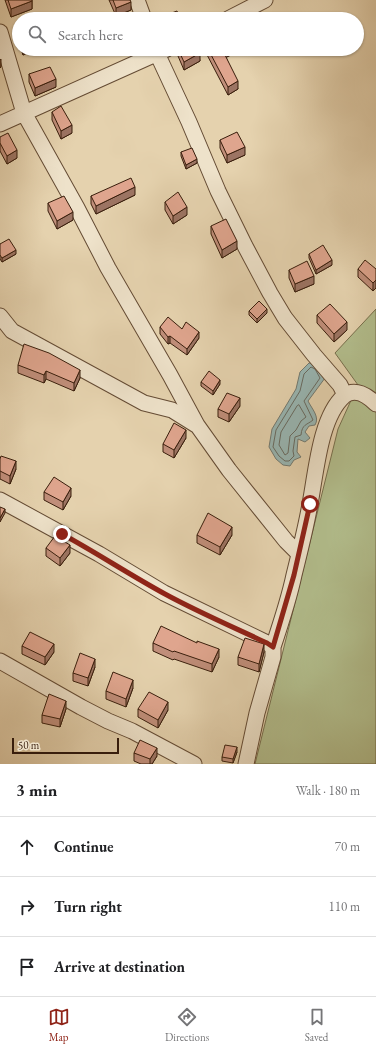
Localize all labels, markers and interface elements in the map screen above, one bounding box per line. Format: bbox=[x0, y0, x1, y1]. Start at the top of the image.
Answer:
search box bbox=[12, 12, 364, 56]
icon: search bbox=[26, 23, 48, 45]
text: Search here bbox=[58, 25, 123, 44]
route start bbox=[301, 495, 319, 513]
route end bbox=[53, 525, 71, 543]
scale bar bbox=[12, 736, 119, 755]
text: 50 m bbox=[18, 738, 39, 752]
text: 3 min bbox=[16, 779, 57, 801]
text: Walk · 180 m bbox=[296, 782, 360, 799]
icon: ahead bbox=[16, 836, 38, 858]
text: Continue bbox=[54, 837, 114, 856]
text: 70 m bbox=[335, 838, 360, 855]
icon: right bbox=[16, 896, 38, 918]
text: Turn right bbox=[54, 897, 122, 916]
text: 110 m bbox=[329, 898, 360, 915]
icon: arrive bbox=[16, 956, 38, 978]
text: Arrive at destination bbox=[54, 957, 185, 976]
tab: Map bbox=[48, 1006, 70, 1044]
tab: Directions bbox=[165, 1006, 209, 1044]
tab: Saved bbox=[305, 1006, 328, 1044]

